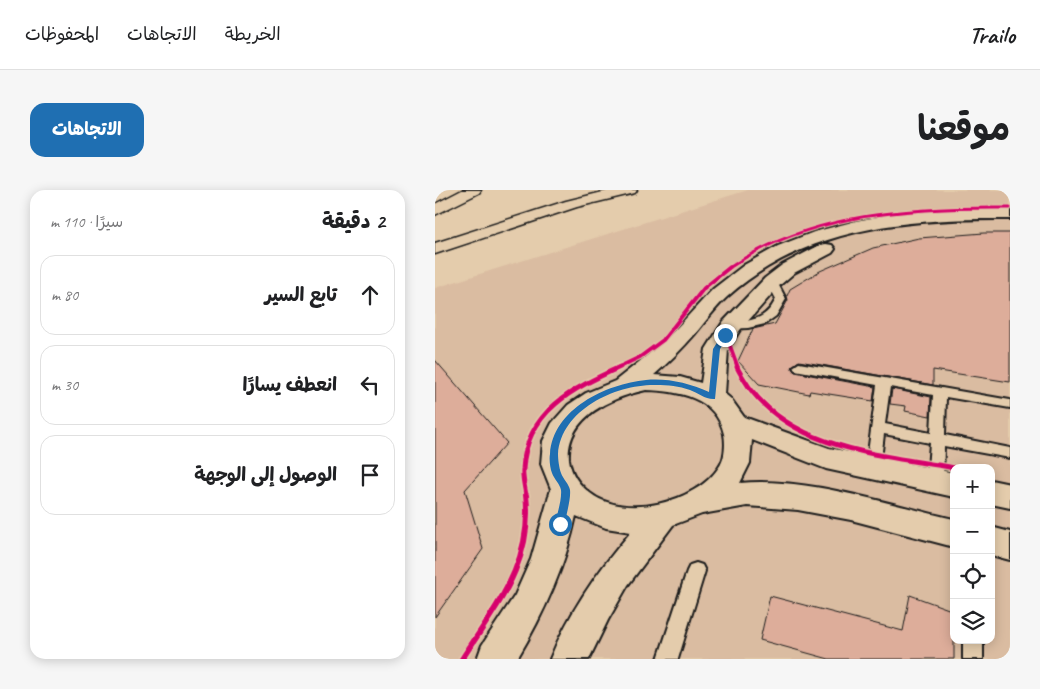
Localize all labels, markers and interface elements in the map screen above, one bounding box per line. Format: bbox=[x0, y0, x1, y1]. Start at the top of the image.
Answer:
text: Trailo bbox=[969, 20, 1015, 50]
text: المحفوظات bbox=[25, 23, 99, 45]
text: الاتجاهات bbox=[127, 23, 197, 45]
text: الخريطة bbox=[225, 23, 281, 45]
button: الاتجاهات bbox=[30, 103, 144, 157]
text: موقعنا bbox=[917, 106, 1010, 151]
text: 2 دقيقة bbox=[322, 208, 385, 234]
text: سيرًا · 110 m bbox=[50, 212, 123, 232]
icon: ahead bbox=[356, 281, 384, 309]
text: تابع السير bbox=[265, 283, 337, 307]
text: 80 m bbox=[51, 285, 78, 305]
route end bbox=[714, 324, 737, 347]
icon: left bbox=[356, 371, 384, 399]
text: انعطف يسارًا bbox=[243, 373, 337, 397]
text: 30 m bbox=[51, 375, 78, 395]
icon: arrive bbox=[356, 461, 384, 489]
text: الوصول إلى الوجهة bbox=[194, 463, 337, 487]
map controls bbox=[950, 464, 995, 644]
button: + bbox=[950, 464, 995, 509]
button: − bbox=[950, 509, 995, 554]
route start bbox=[549, 513, 572, 536]
button: locate bbox=[950, 554, 995, 599]
button: layers bbox=[950, 599, 995, 644]

